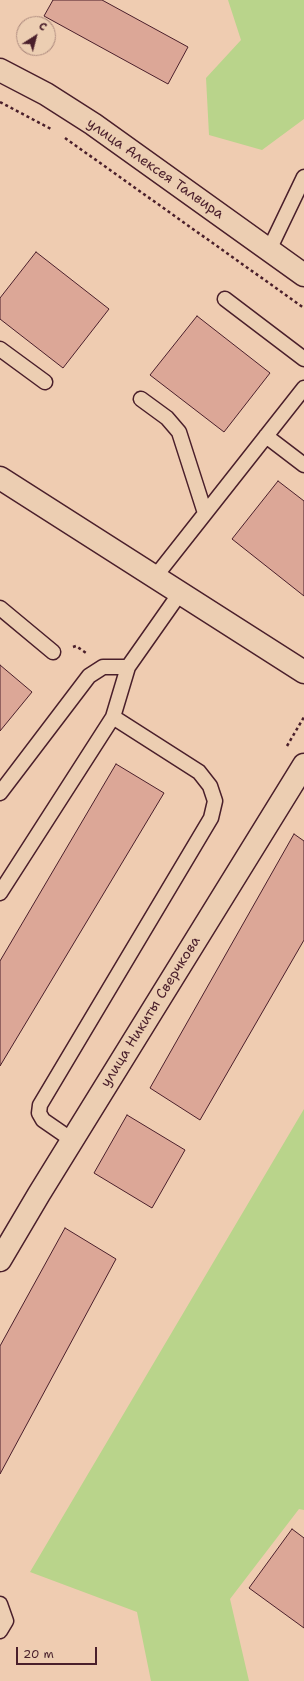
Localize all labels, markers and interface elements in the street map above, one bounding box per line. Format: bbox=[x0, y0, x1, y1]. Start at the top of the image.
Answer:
north arrow bbox=[16, 16, 56, 56]
text: С bbox=[36, 19, 50, 35]
street label: улица Алексея Талвира bbox=[83, 115, 227, 223]
street label: улица Никиты Сверчкова bbox=[98, 933, 204, 1091]
scale bar bbox=[18, 1639, 99, 1665]
text: 20 m bbox=[23, 1646, 54, 1662]

